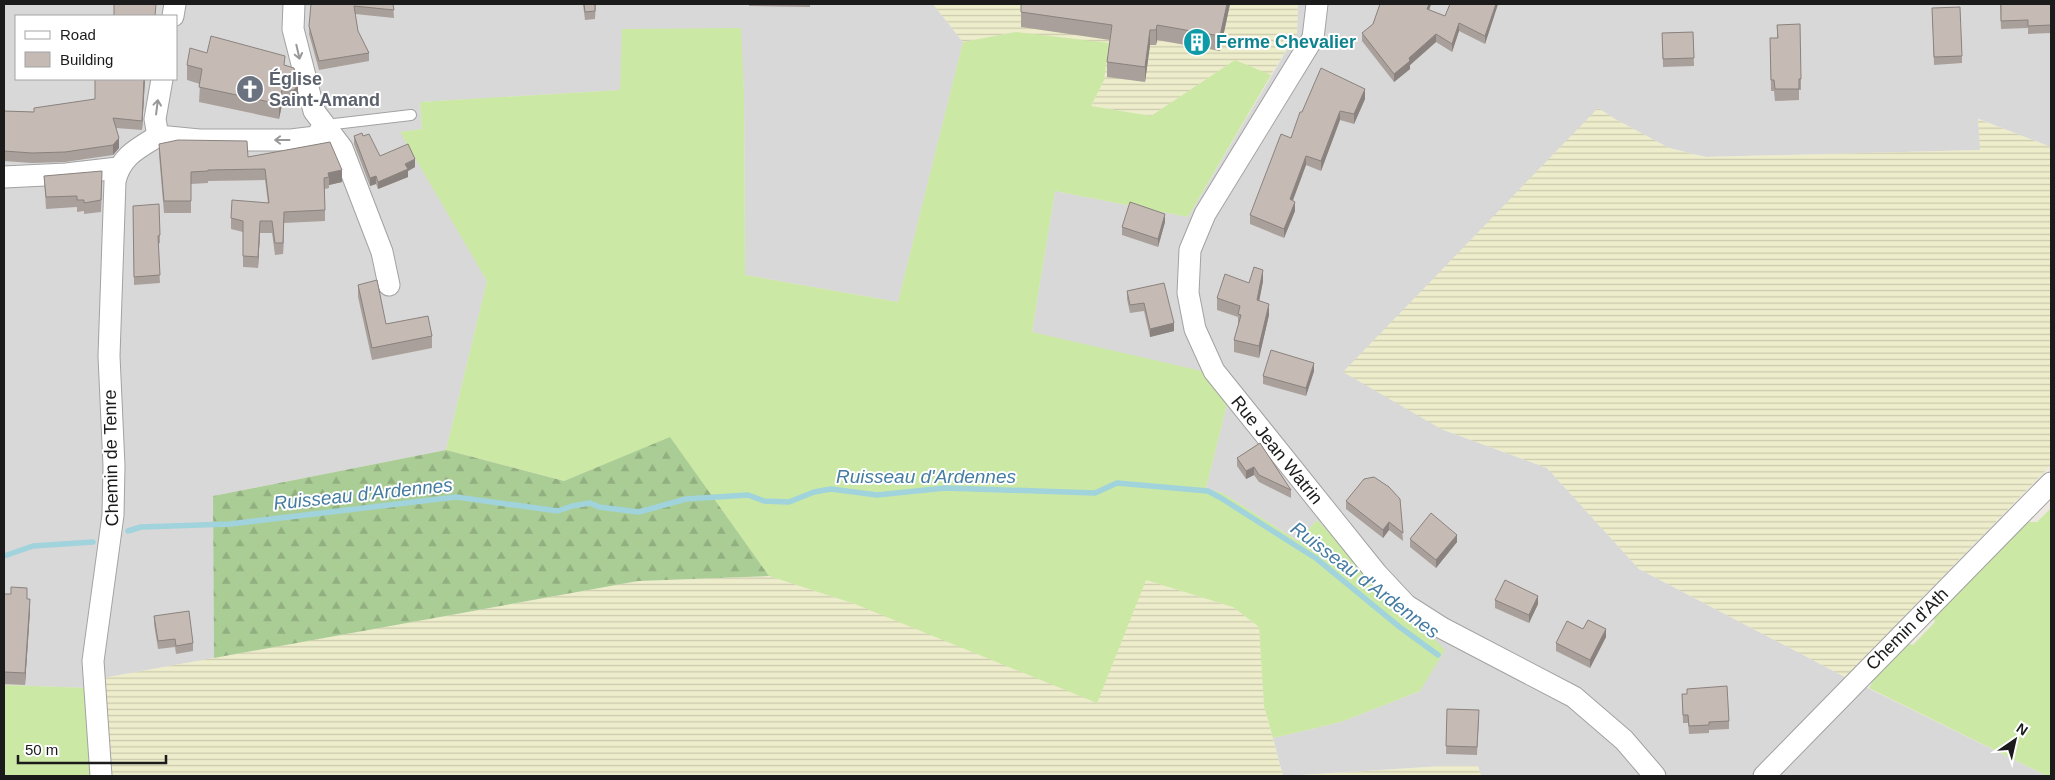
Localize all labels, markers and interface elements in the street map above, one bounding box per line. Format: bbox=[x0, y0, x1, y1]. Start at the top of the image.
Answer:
legend bbox=[15, 15, 178, 80]
text: Road bbox=[60, 26, 96, 43]
building icon: Ferme Chevalier bbox=[1182, 27, 1212, 57]
place label: Ferme Chevalier bbox=[1216, 32, 1356, 52]
one-way arrow bbox=[294, 43, 303, 59]
text: Building bbox=[60, 51, 113, 68]
place label: Église Saint-Amand bbox=[269, 68, 380, 110]
church icon: Église Saint-Amand bbox=[235, 74, 265, 104]
one-way arrow bbox=[152, 99, 162, 115]
one-way arrow bbox=[274, 135, 290, 145]
street label: Chemin de Tenre bbox=[100, 389, 122, 527]
street label: Rue Jean Watrin bbox=[1227, 392, 1327, 508]
water label: Ruisseau d'Ardennes bbox=[836, 466, 1017, 487]
water label: Ruisseau d'Ardennes bbox=[272, 474, 454, 514]
water label: Ruisseau d'Ardennes bbox=[1287, 517, 1444, 643]
street label: Chemin d'Ath bbox=[1862, 584, 1952, 674]
north arrow bbox=[1990, 715, 2040, 765]
text: N bbox=[2014, 720, 2031, 739]
scale bar bbox=[18, 732, 165, 764]
text: 50 m bbox=[25, 741, 58, 758]

